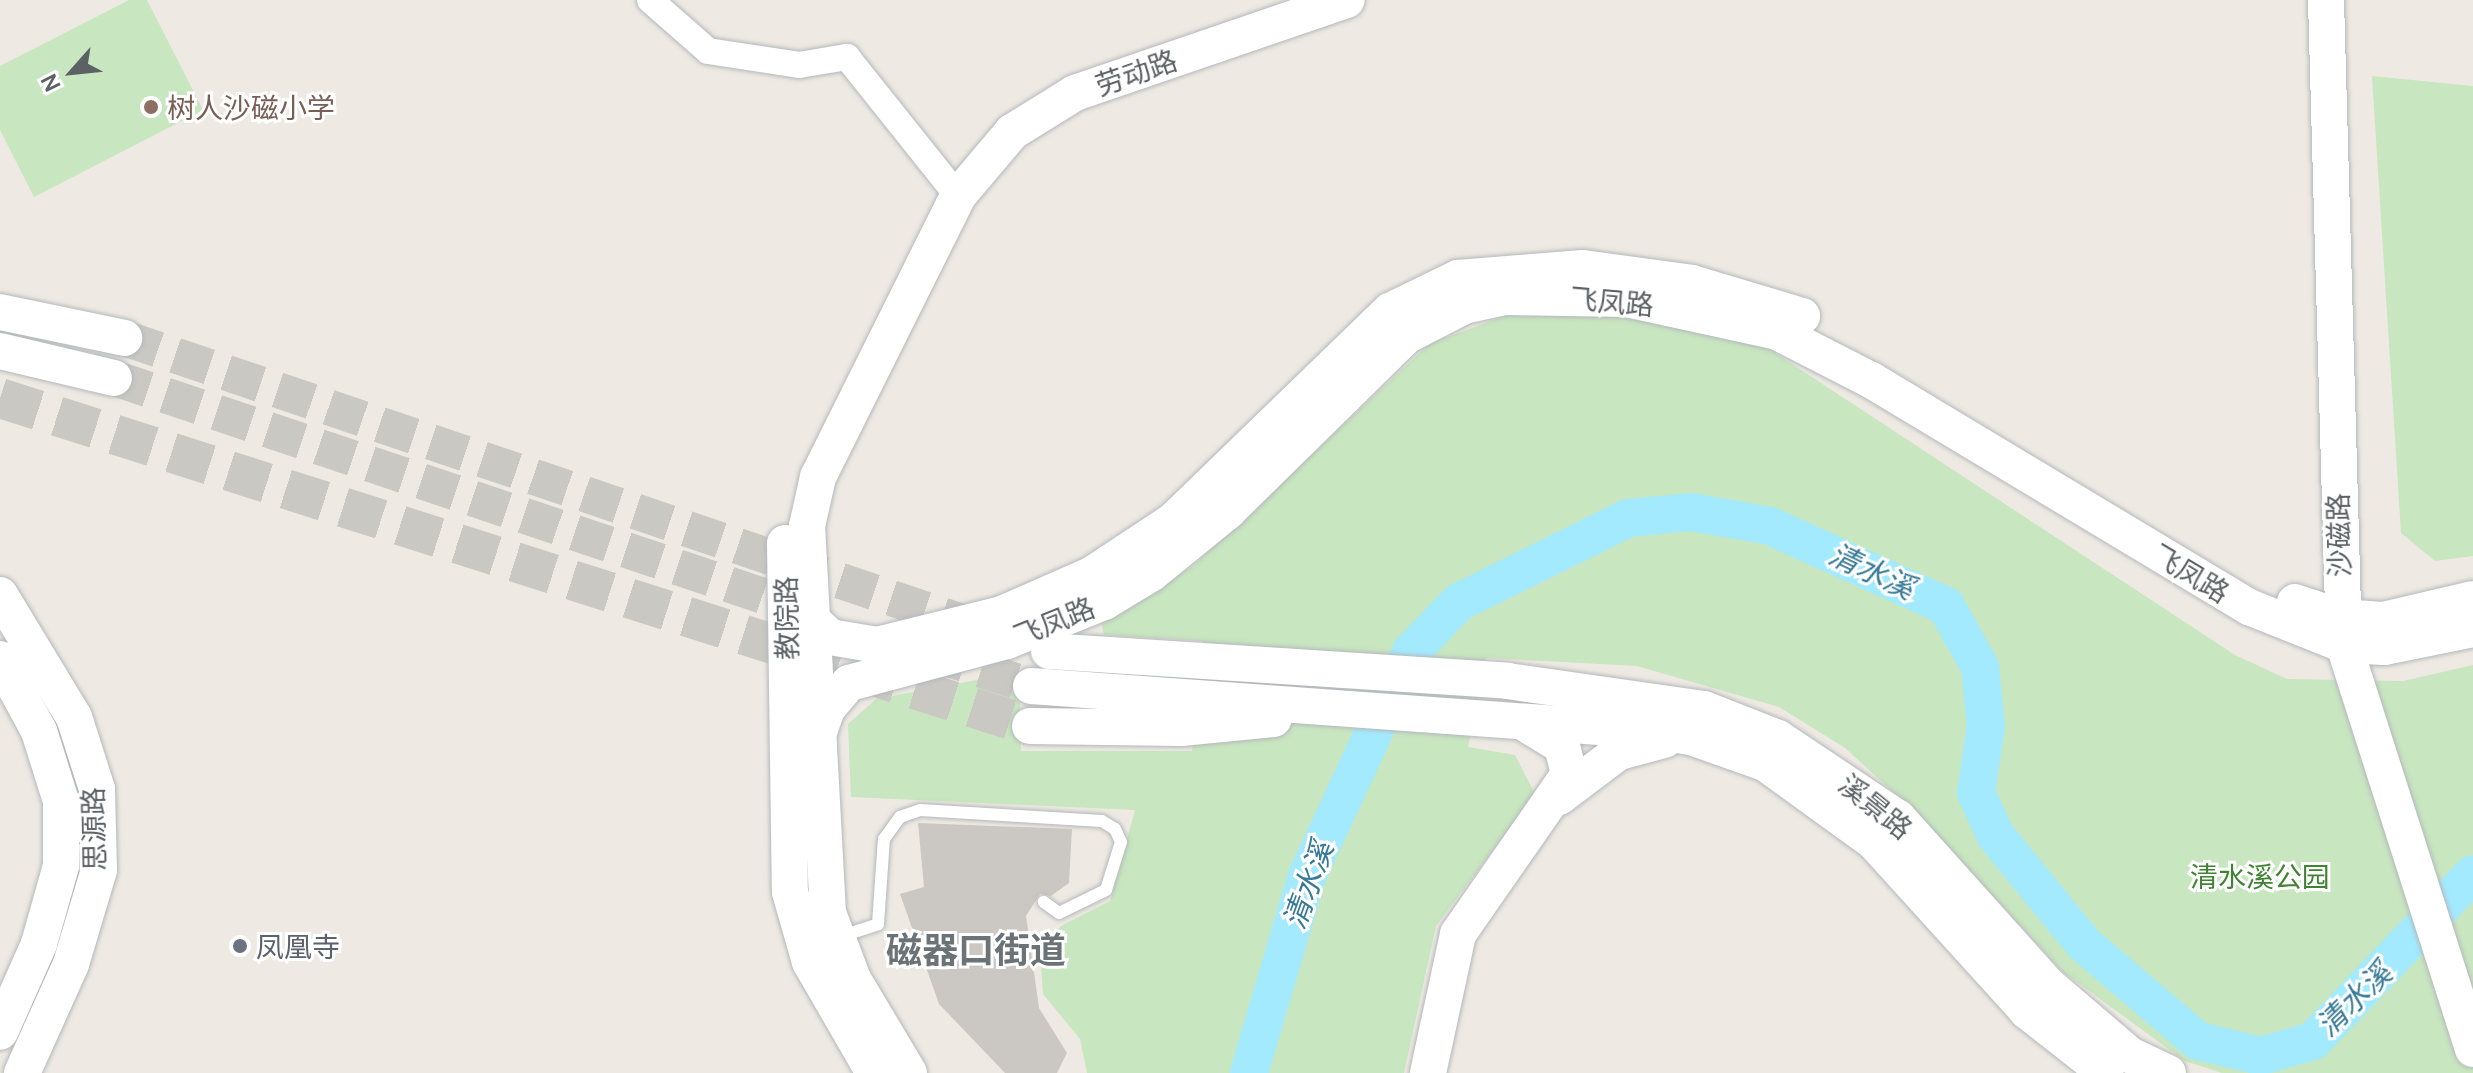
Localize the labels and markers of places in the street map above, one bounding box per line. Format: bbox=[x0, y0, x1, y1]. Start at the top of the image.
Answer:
place label: 树人沙磁小学 bbox=[167, 90, 335, 124]
marker: 树人沙磁小学 bbox=[142, 98, 160, 116]
place label: 凤凰寺 bbox=[256, 929, 340, 963]
marker: 凤凰寺 bbox=[231, 937, 249, 955]

